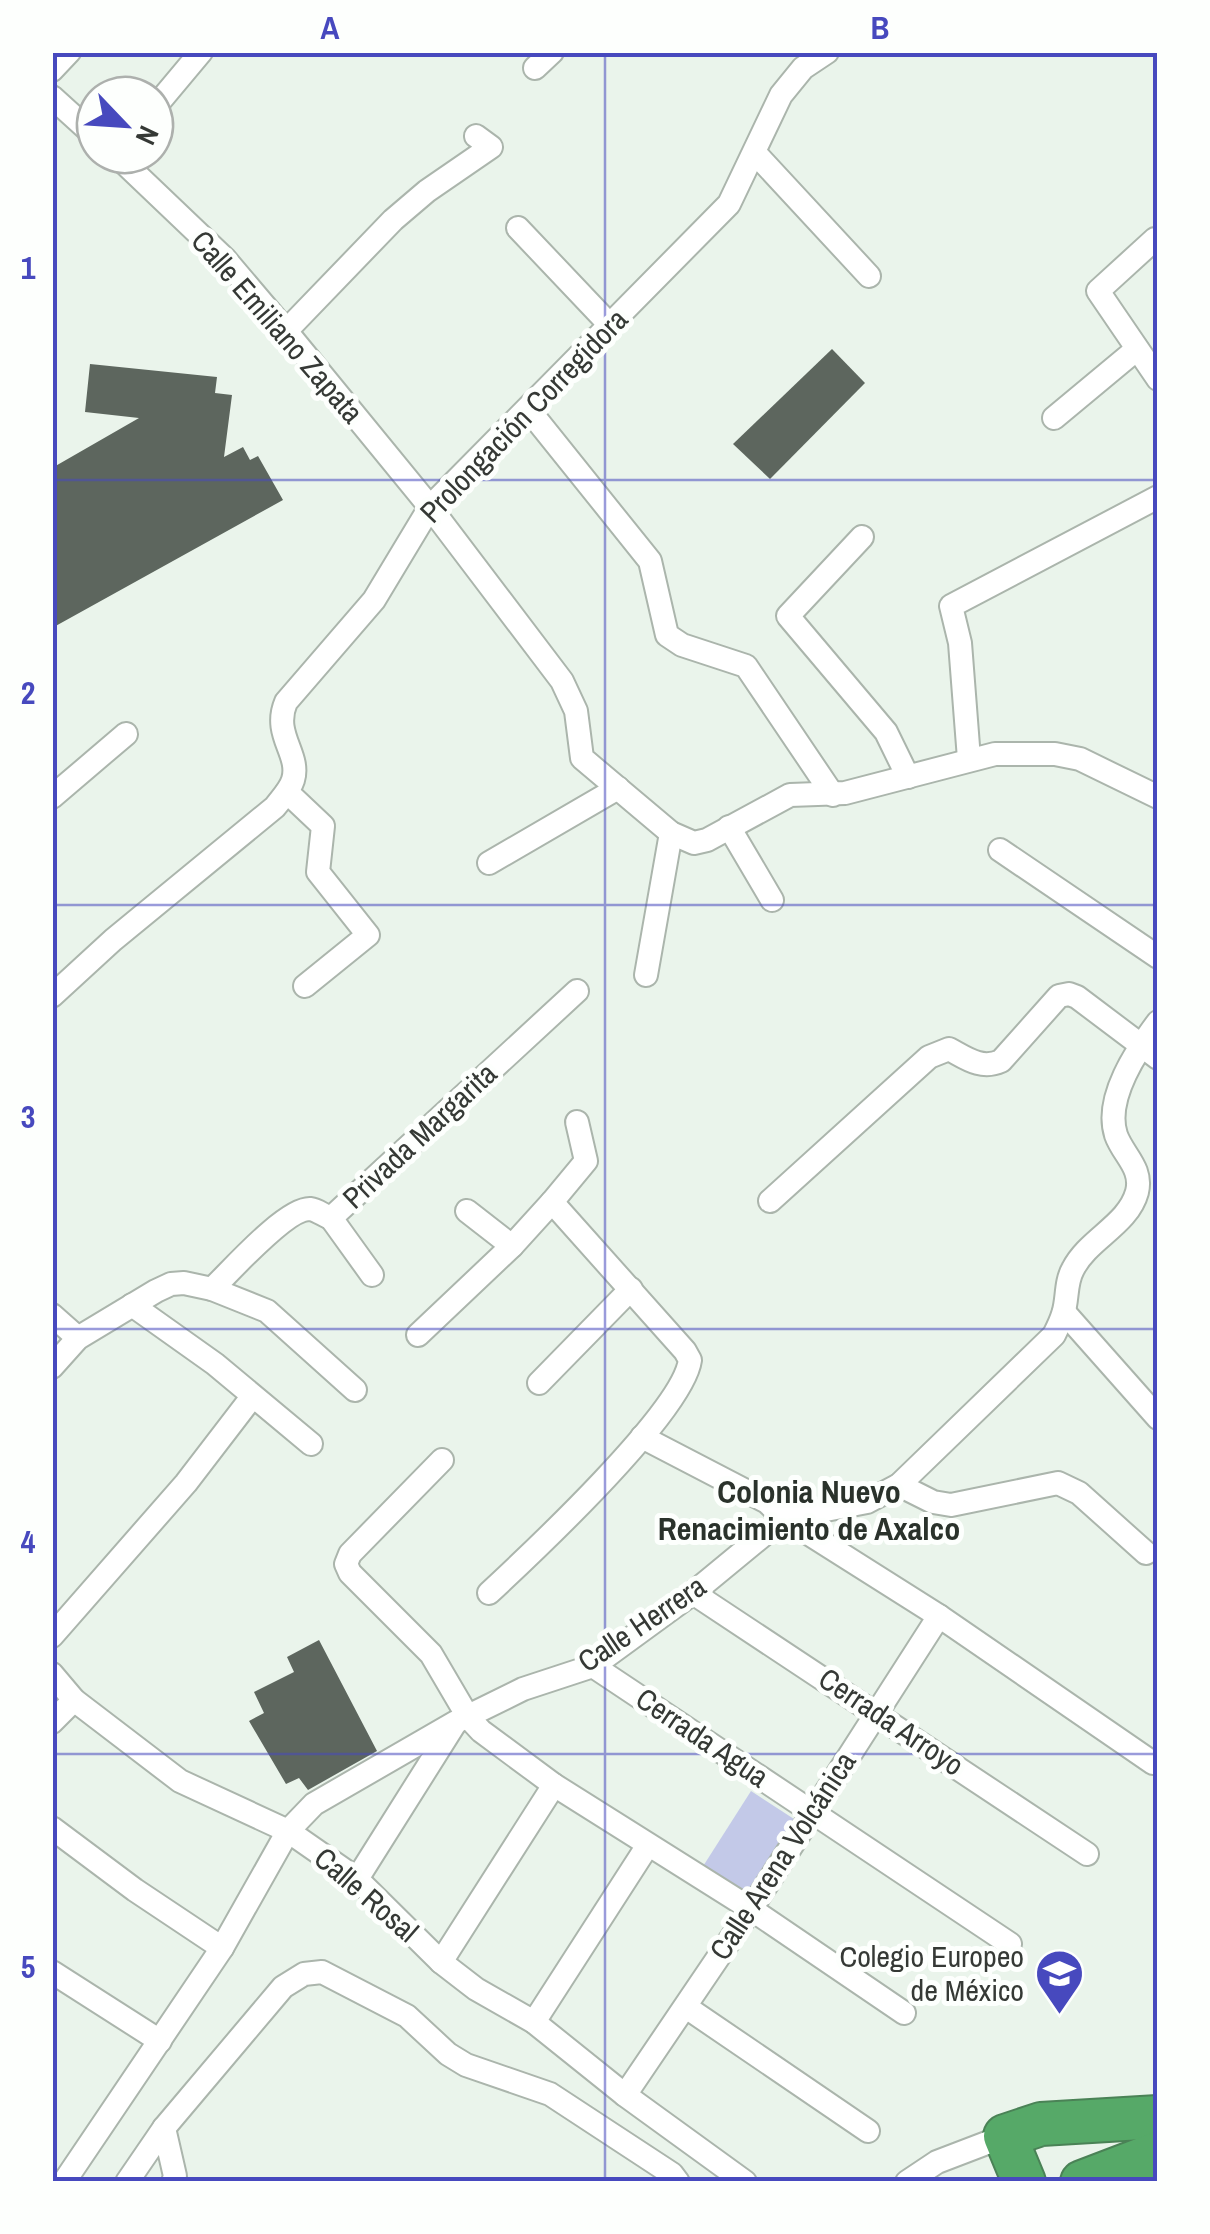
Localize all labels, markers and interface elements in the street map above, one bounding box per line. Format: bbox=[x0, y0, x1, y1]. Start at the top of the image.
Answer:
text: A bbox=[321, 6, 340, 49]
text: B bbox=[871, 6, 889, 49]
north arrow bbox=[75, 75, 175, 175]
text: N bbox=[127, 120, 168, 151]
street label: Calle Emiliano Zapata bbox=[183, 221, 373, 432]
text: 1 bbox=[21, 246, 36, 289]
street label: Prolongación Corregidora bbox=[411, 299, 636, 531]
text: 2 bbox=[21, 671, 35, 714]
street label: Privada Margarita bbox=[334, 1053, 505, 1217]
text: 3 bbox=[21, 1095, 35, 1138]
district label: Colonia Nuevo Renacimiento de Axalco bbox=[658, 1470, 960, 1550]
text: 4 bbox=[21, 1520, 36, 1563]
street label: Calle Herrera bbox=[570, 1566, 714, 1681]
street label: Cerrada Arroyo bbox=[811, 1658, 972, 1784]
street label: Cerrada Agua bbox=[628, 1678, 777, 1796]
street label: Calle Arena Volcánica bbox=[700, 1743, 865, 1967]
street label: Calle Rosal bbox=[306, 1838, 427, 1951]
place label: Colegio Europeo de México bbox=[839, 1936, 1024, 2010]
text: 5 bbox=[21, 1945, 35, 1988]
school or university icon: Colegio Europeo de México bbox=[1033, 1948, 1085, 2016]

